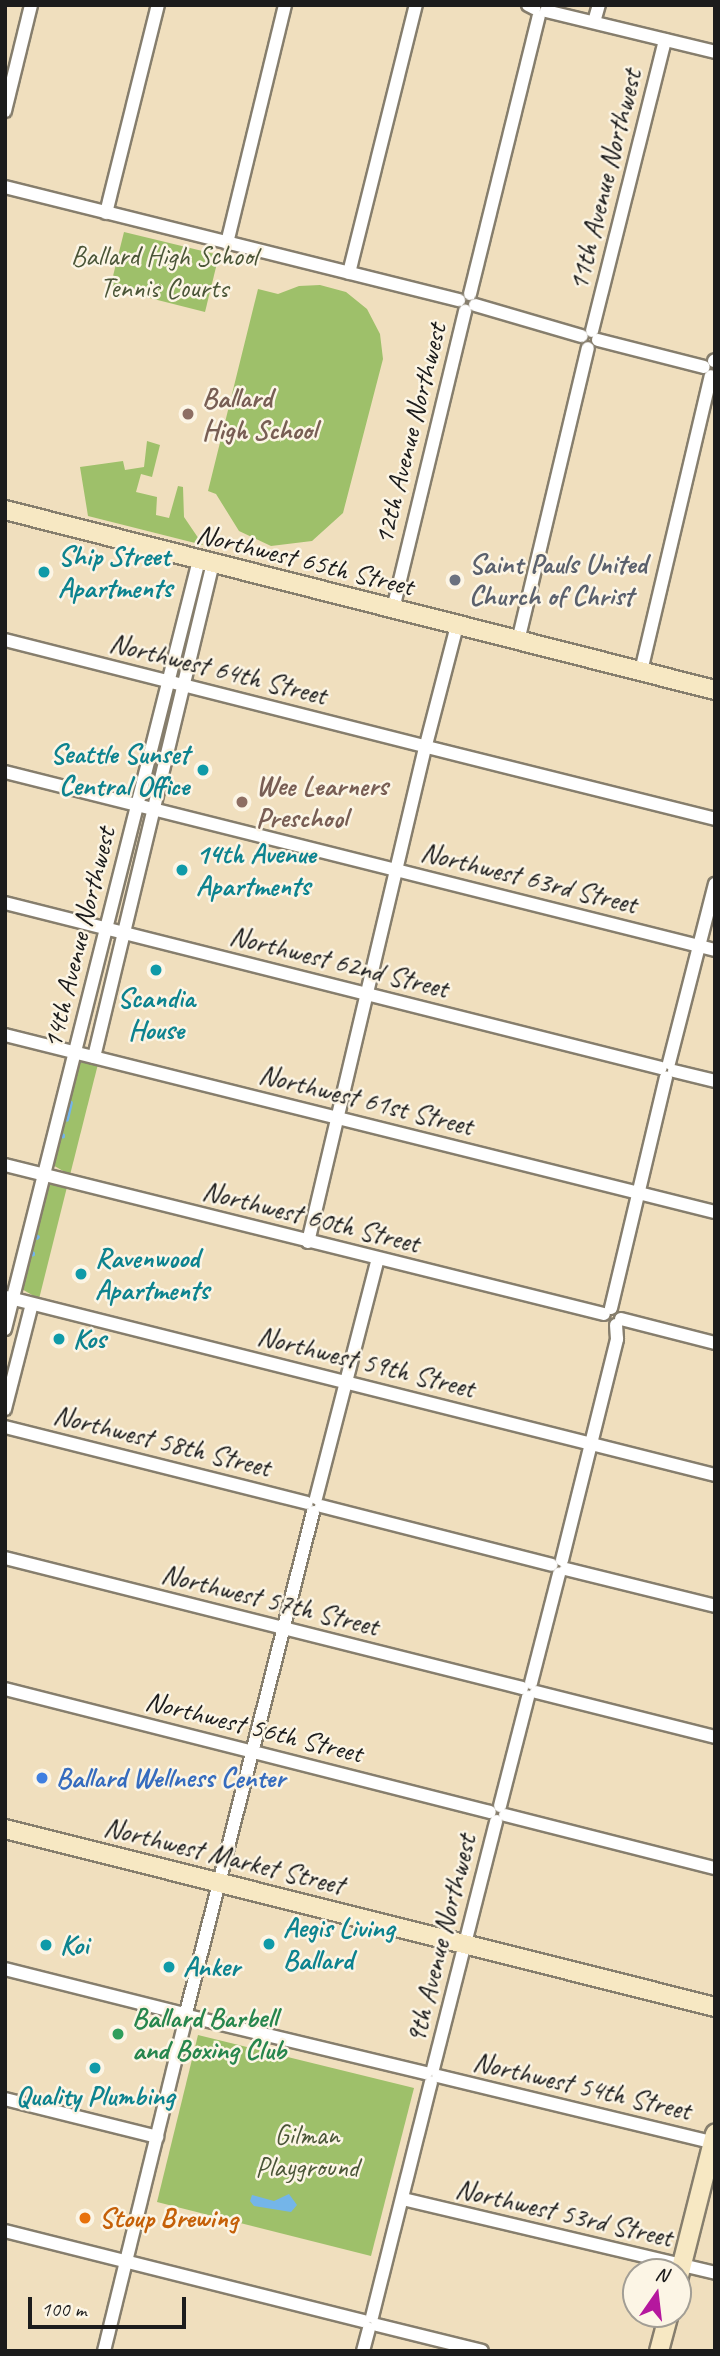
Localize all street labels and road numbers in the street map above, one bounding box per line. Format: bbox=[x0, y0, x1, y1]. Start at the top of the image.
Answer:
street label: 11th Avenue Northwest bbox=[561, 66, 649, 294]
street label: 12th Avenue Northwest bbox=[366, 320, 454, 548]
street label: Northwest 65th Street bbox=[193, 517, 417, 603]
street label: Northwest 64th Street bbox=[106, 626, 330, 712]
street label: 14th Avenue Northwest bbox=[35, 824, 123, 1052]
street label: Northwest 63rd Street bbox=[417, 835, 641, 921]
street label: Northwest 62nd Street bbox=[226, 919, 452, 1005]
street label: Northwest 61st Street bbox=[255, 1057, 477, 1143]
street label: Northwest 60th Street bbox=[199, 1174, 423, 1260]
street label: Northwest 59th Street bbox=[254, 1319, 478, 1405]
street label: Northwest 58th Street bbox=[50, 1398, 274, 1484]
street label: Northwest 57th Street bbox=[158, 1557, 382, 1643]
street label: Northwest 56th Street bbox=[142, 1684, 366, 1770]
street label: Northwest Market Street bbox=[100, 1810, 348, 1902]
street label: 9th Avenue Northwest bbox=[399, 1831, 483, 2047]
street label: Northwest 54th Street bbox=[470, 2045, 694, 2127]
street label: Northwest 53rd Street bbox=[452, 2172, 676, 2254]

